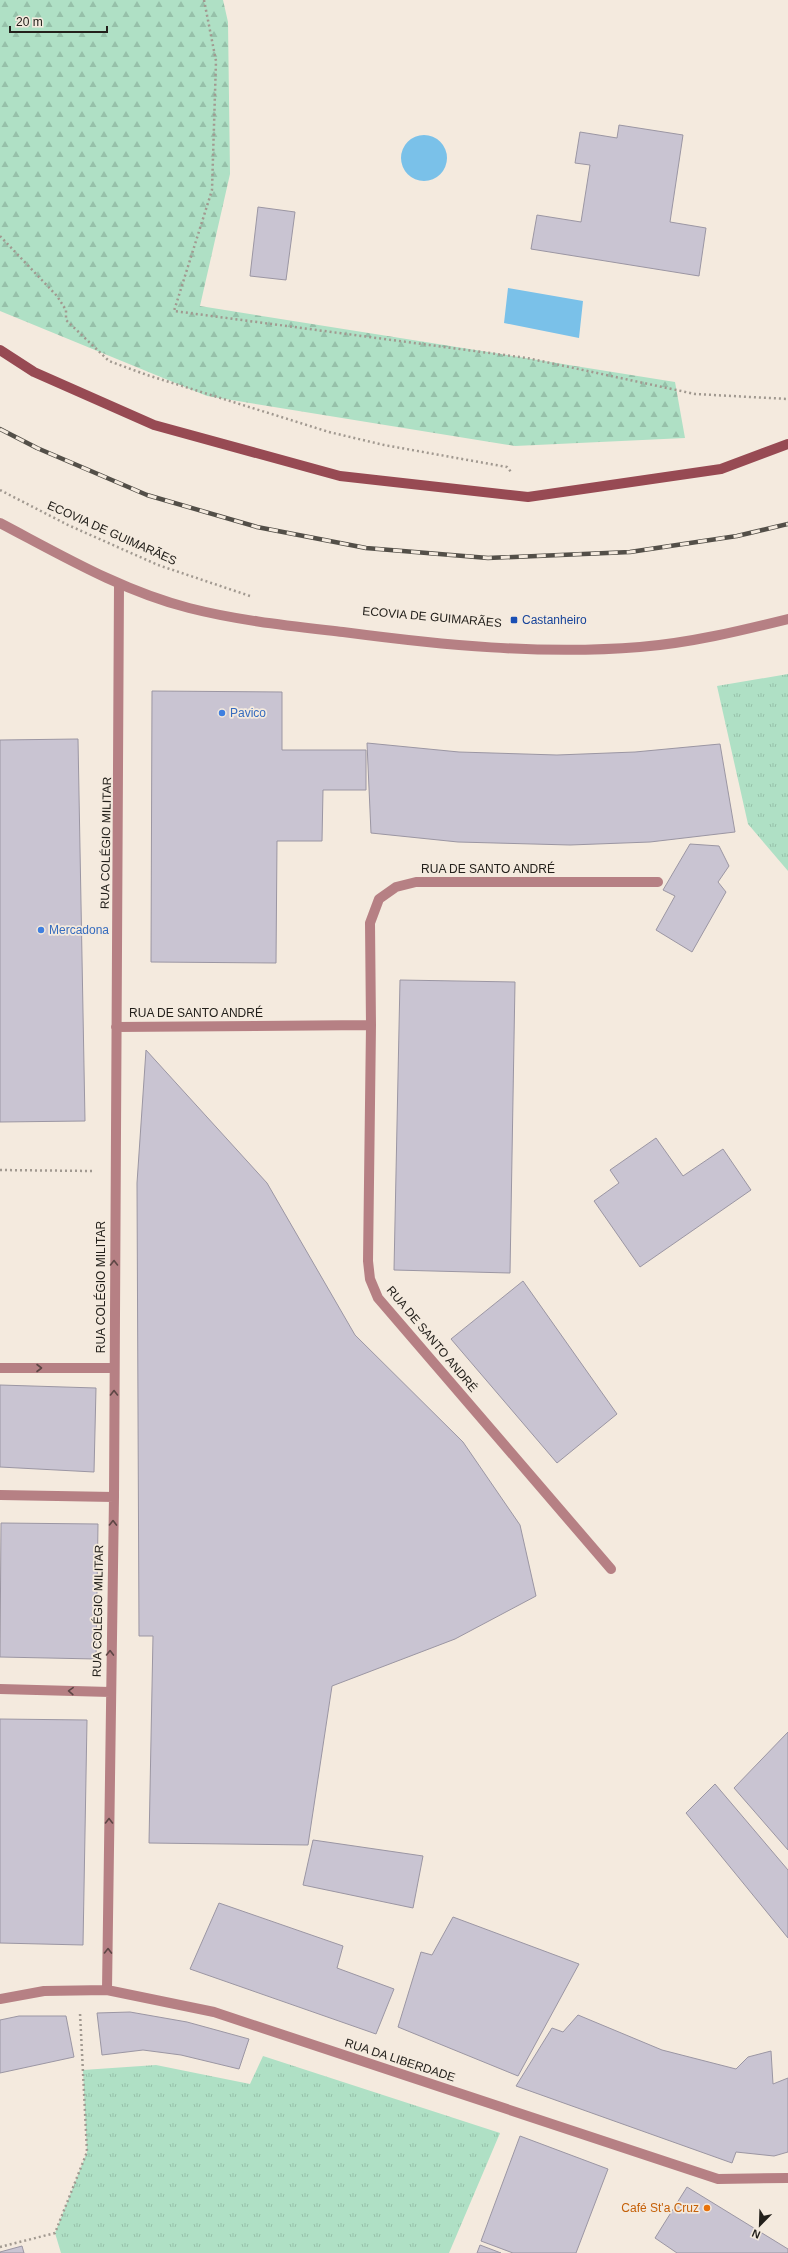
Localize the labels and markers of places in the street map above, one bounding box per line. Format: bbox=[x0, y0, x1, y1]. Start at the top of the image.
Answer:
place label: Castanheiro bbox=[522, 613, 587, 627]
marker: Castanheiro bbox=[509, 615, 519, 625]
place label: Pavico bbox=[230, 706, 266, 720]
marker: Pavico bbox=[217, 708, 227, 718]
place label: Mercadona bbox=[49, 923, 109, 937]
marker: Mercadona bbox=[36, 925, 46, 935]
place label: Café St'a Cruz bbox=[621, 2201, 699, 2215]
marker: Café St'a Cruz bbox=[702, 2203, 712, 2213]

